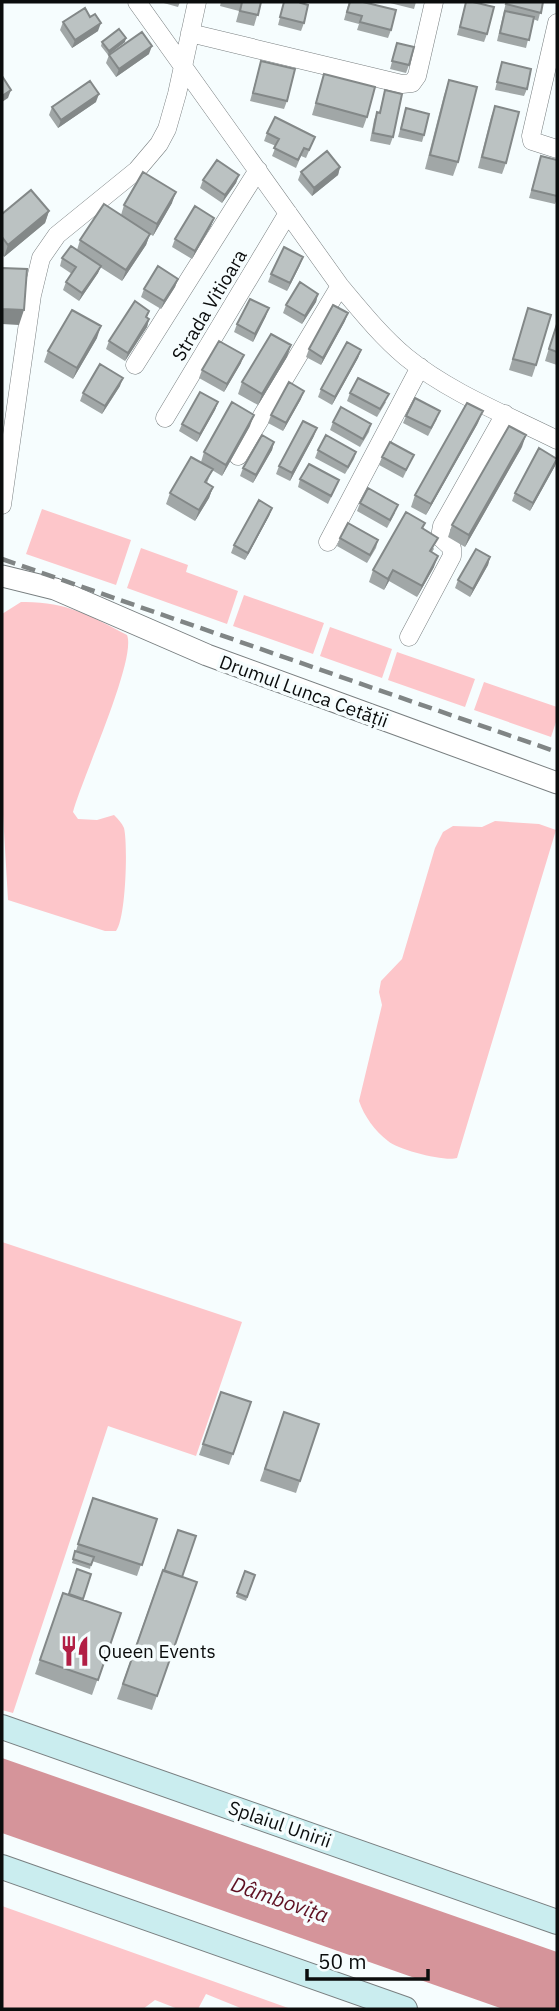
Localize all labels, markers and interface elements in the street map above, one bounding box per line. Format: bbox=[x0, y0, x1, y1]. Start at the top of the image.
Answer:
street label: Strada Vitioara bbox=[166, 245, 252, 365]
street label: Drumul Lunca Cetății bbox=[216, 649, 392, 733]
restaurant icon: Queen Events bbox=[58, 1634, 92, 1668]
place label: Queen Events bbox=[98, 1639, 216, 1663]
street label: Splaiul Unirii bbox=[225, 1795, 335, 1853]
water label: Dâmbovița bbox=[228, 1869, 332, 1929]
scale bar bbox=[307, 1938, 428, 1982]
text: 50 m bbox=[318, 1947, 367, 1975]

